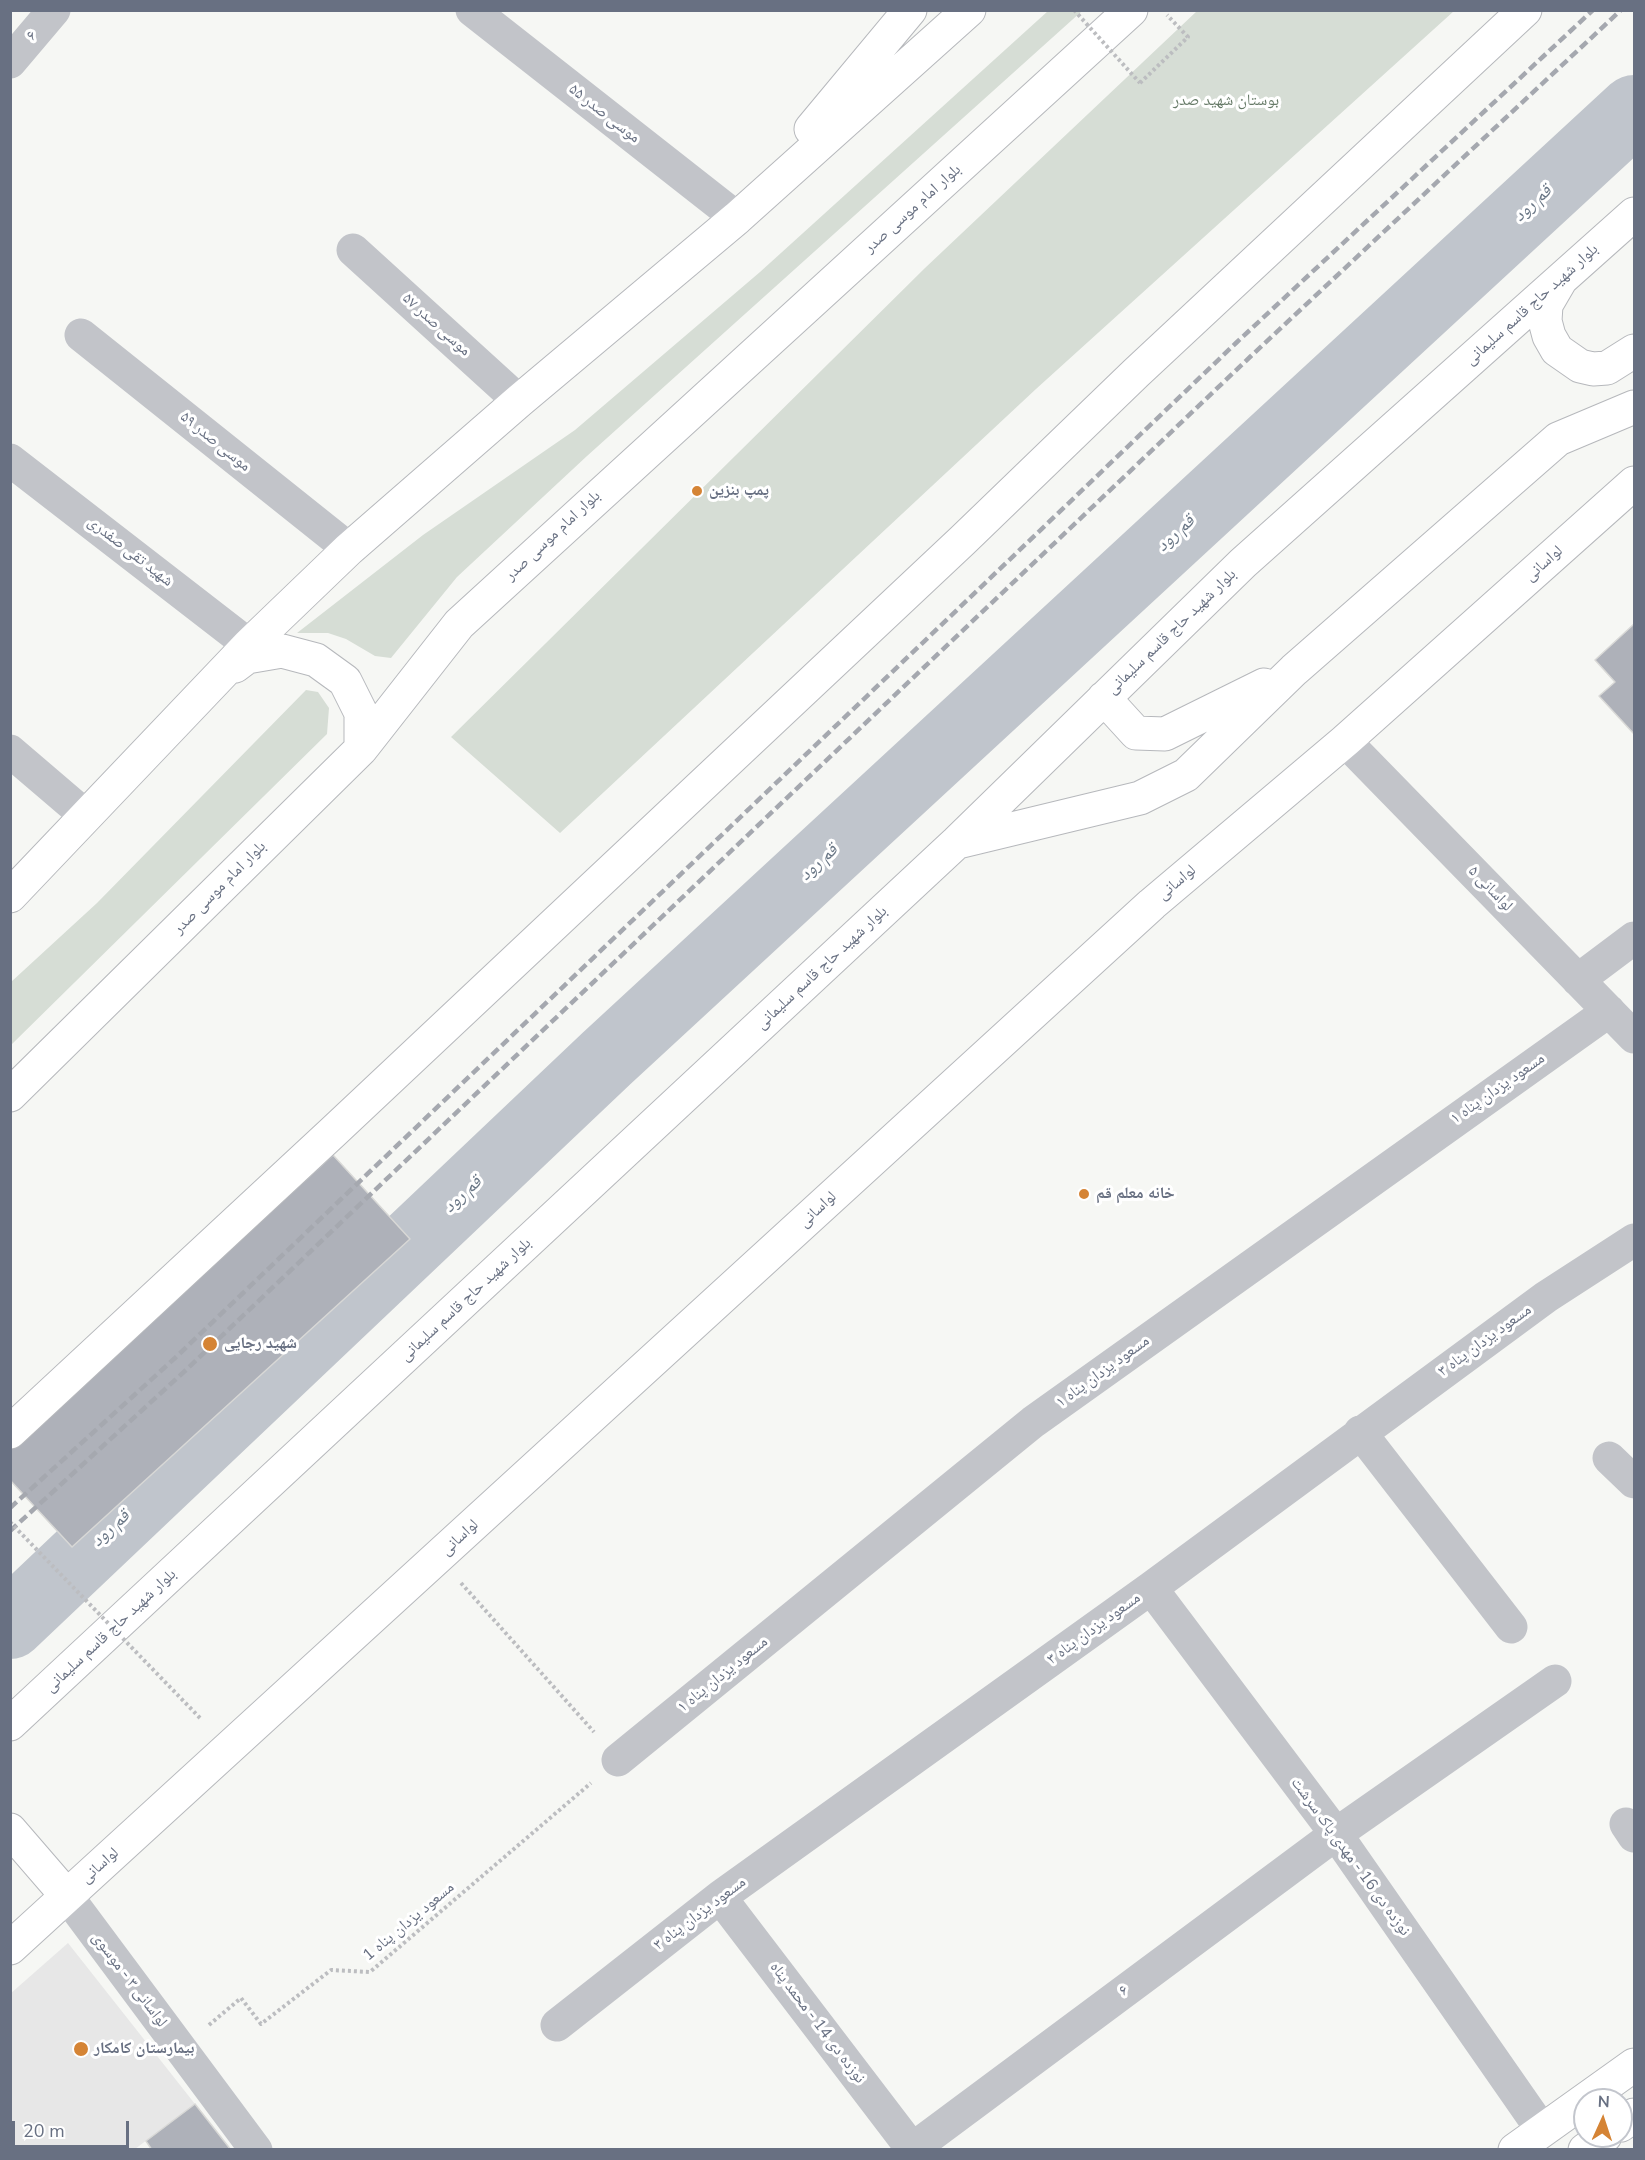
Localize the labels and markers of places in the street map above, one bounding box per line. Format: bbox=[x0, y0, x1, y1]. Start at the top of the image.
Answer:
place label: پمپ بنزین bbox=[709, 481, 769, 501]
marker: پمپ بنزین bbox=[690, 484, 704, 498]
place label: خانه معلم قم bbox=[1096, 1184, 1175, 1204]
marker: خانه معلم قم bbox=[1077, 1187, 1091, 1201]
place label: شهید رجایی bbox=[224, 1334, 297, 1354]
marker: شهید رجایی bbox=[201, 1335, 219, 1353]
place label: بیمارستان کامکار bbox=[94, 2039, 194, 2059]
marker: بیمارستان کامکار bbox=[72, 2040, 90, 2058]

